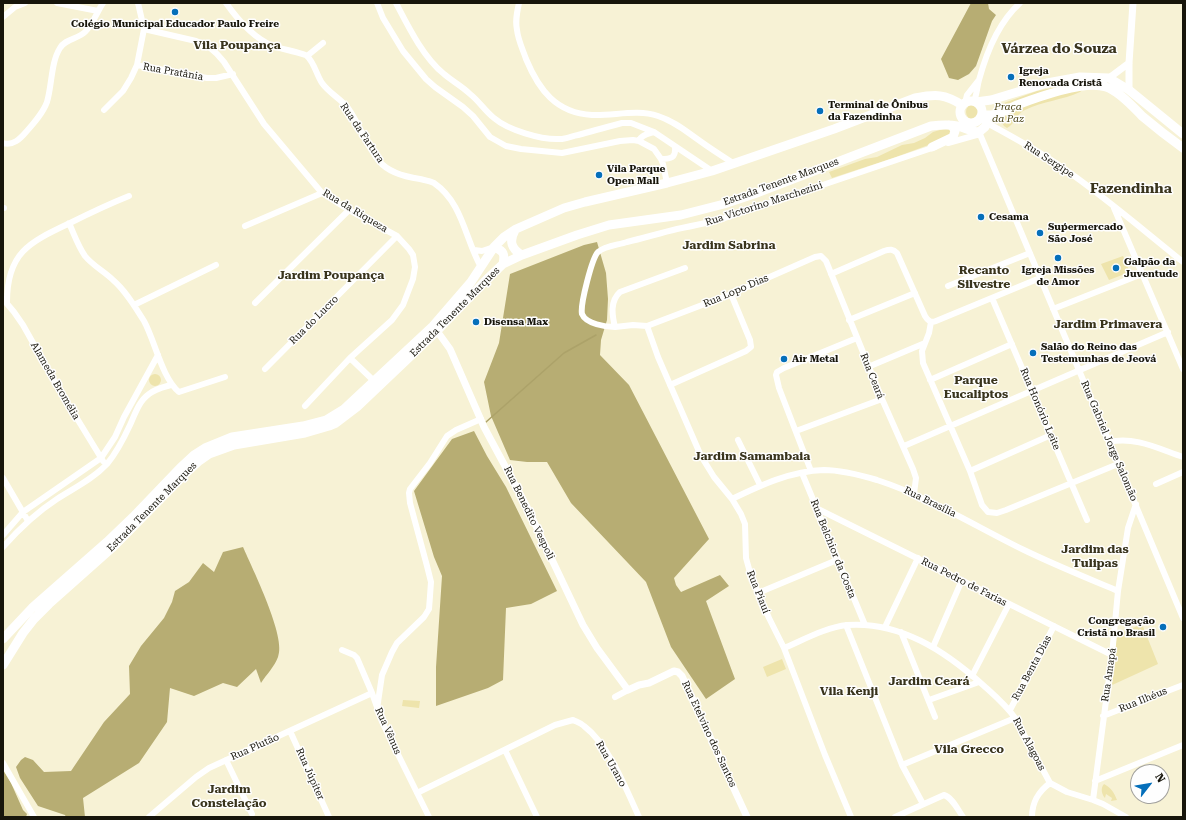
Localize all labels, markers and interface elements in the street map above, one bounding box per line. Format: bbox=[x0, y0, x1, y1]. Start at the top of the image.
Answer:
marker: Colégio Municipal Educador Paulo Freire bbox=[170, 7, 180, 17]
place label: Colégio Municipal Educador Paulo Freire bbox=[71, 18, 279, 30]
district label: Vila Poupança bbox=[193, 38, 281, 52]
district label: Várzea do Souza bbox=[1001, 41, 1117, 57]
street label: Rua Pratânia bbox=[142, 61, 204, 83]
place label: Igreja Renovada Cristã bbox=[1019, 65, 1102, 88]
marker: Igreja Renovada Cristã bbox=[1006, 72, 1016, 82]
place label: Terminal de Ônibus da Fazendinha bbox=[828, 99, 928, 122]
street label: Rua da Fartura bbox=[337, 101, 387, 165]
park label: Praça da Paz bbox=[992, 101, 1024, 124]
marker: Terminal de Ônibus da Fazendinha bbox=[815, 106, 825, 116]
street label: Rua Sergipe bbox=[1022, 139, 1076, 181]
street label: Estrada Tenente Marques bbox=[722, 156, 840, 208]
place label: Vila Parque Open Mall bbox=[607, 163, 665, 186]
marker: Vila Parque Open Mall bbox=[594, 170, 604, 180]
street label: Rua Victorino Marchezini bbox=[704, 179, 824, 229]
district label: Fazendinha bbox=[1090, 181, 1172, 197]
street label: Rua da Riqueza bbox=[320, 187, 390, 235]
place label: Cesama bbox=[989, 211, 1029, 223]
marker: Cesama bbox=[976, 212, 986, 222]
place label: Suṕermercado São José bbox=[1048, 221, 1123, 244]
marker: Suṕermercado São José bbox=[1035, 228, 1045, 238]
district label: Jardim Sabrina bbox=[682, 238, 776, 252]
marker: Igreja Missões de Amor bbox=[1053, 253, 1063, 263]
place label: Galpão da Juventude bbox=[1124, 256, 1178, 280]
district label: Recanto Silvestre bbox=[958, 263, 1010, 291]
marker: Galpão da Juventude bbox=[1111, 263, 1121, 273]
place label: Igreja Missões de Amor bbox=[1022, 264, 1094, 288]
street label: Estrada Tenente Marques bbox=[408, 265, 502, 359]
district label: Jardim Poupança bbox=[278, 268, 384, 282]
street label: Rua Lopo Dias bbox=[702, 272, 770, 310]
street label: Rua do Lucro bbox=[287, 293, 341, 347]
place label: Disensa Max bbox=[484, 316, 548, 328]
marker: Disensa Max bbox=[471, 317, 481, 327]
district label: Jardim Primavera bbox=[1054, 317, 1162, 331]
street label: Alameda Bromélia bbox=[28, 340, 82, 422]
place label: Salão do Reino das Testemunhas de Jeová bbox=[1041, 341, 1156, 364]
marker: Salão do Reino das Testemunhas de Jeová bbox=[1028, 348, 1038, 358]
street label: Rua Ceará bbox=[857, 351, 887, 401]
place label: Air Metal bbox=[792, 353, 838, 365]
marker: Air Metal bbox=[779, 354, 789, 364]
street label: Rua Honório Leite bbox=[1017, 366, 1063, 452]
district label: Parque Eucaliptos bbox=[944, 373, 1008, 401]
street label: Rua Gabriel Jorge Salomão bbox=[1078, 379, 1140, 503]
district label: Jardim Samambaia bbox=[694, 449, 810, 463]
street label: Estrada Tenente Marques bbox=[105, 460, 199, 554]
street label: Rua Benedito Vespoli bbox=[501, 464, 557, 562]
street label: Rua Brasília bbox=[902, 484, 958, 520]
street label: Rua Belchior da Costa bbox=[808, 498, 858, 600]
district label: Jardim das Tulipas bbox=[1061, 542, 1129, 570]
street label: Rua Pedro de Farias bbox=[919, 555, 1009, 609]
street label: Rua Piauí bbox=[744, 569, 772, 615]
place label: Congregação Cristã no Brasil bbox=[1077, 615, 1155, 638]
marker: Congregação Cristã no Brasil bbox=[1158, 622, 1168, 632]
street label: Rua Benta Dias bbox=[1010, 633, 1054, 703]
street label: Rua Amapá bbox=[1099, 647, 1119, 703]
district label: Jardim Ceará bbox=[889, 674, 969, 688]
street label: Rua Etelvino dos Santos bbox=[679, 679, 739, 789]
district label: Vila Kenji bbox=[820, 684, 878, 698]
street label: Rua Ilhéus bbox=[1117, 685, 1169, 715]
street label: Rua Vênus bbox=[372, 706, 404, 756]
street label: Rua Alagoas bbox=[1010, 715, 1048, 773]
street label: Rua Plutão bbox=[229, 731, 281, 763]
street label: Rua Urano bbox=[593, 739, 629, 789]
district label: Vila Grecco bbox=[934, 742, 1004, 756]
street label: Rua Júpiter bbox=[293, 746, 327, 802]
north arrow bbox=[1130, 764, 1170, 804]
text: N bbox=[1152, 771, 1168, 785]
district label: Jardim Constelação bbox=[192, 782, 266, 810]

